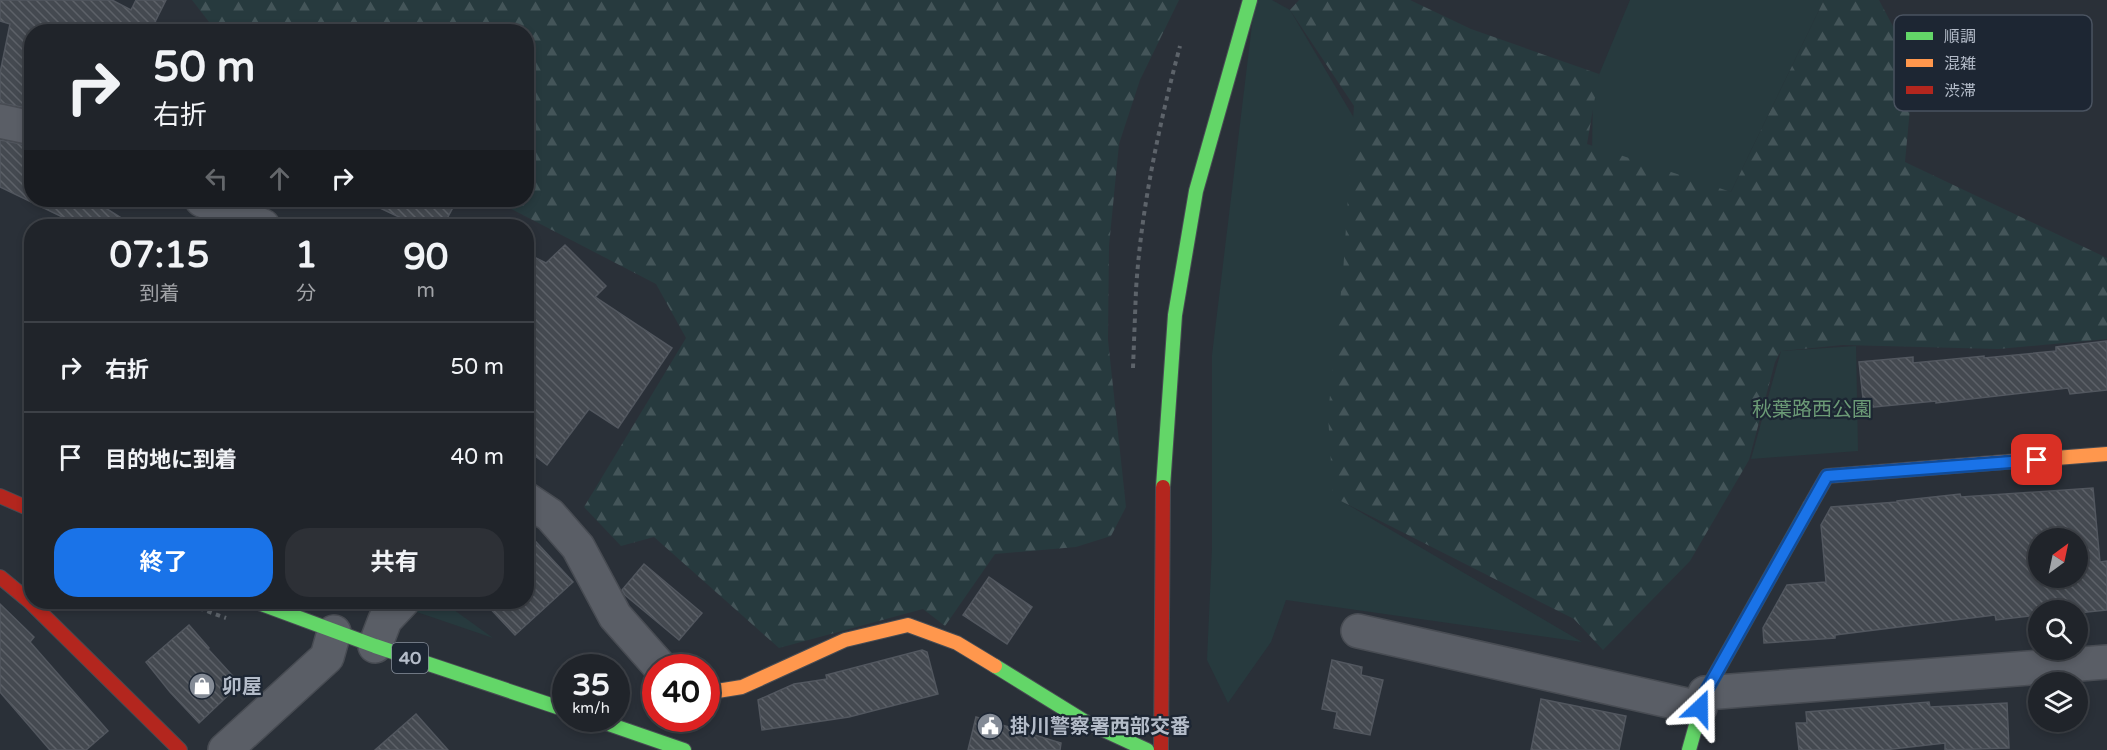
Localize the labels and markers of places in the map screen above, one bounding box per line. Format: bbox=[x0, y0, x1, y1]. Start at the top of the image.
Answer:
pin bbox=[2011, 434, 2062, 485]
shop icon: 卯屋 bbox=[187, 671, 217, 701]
place label: 卯屋 bbox=[222, 675, 262, 699]
public building icon: 掛川警察署西部交番 bbox=[975, 711, 1005, 741]
place label: 掛川警察署西部交番 bbox=[1010, 715, 1190, 739]

